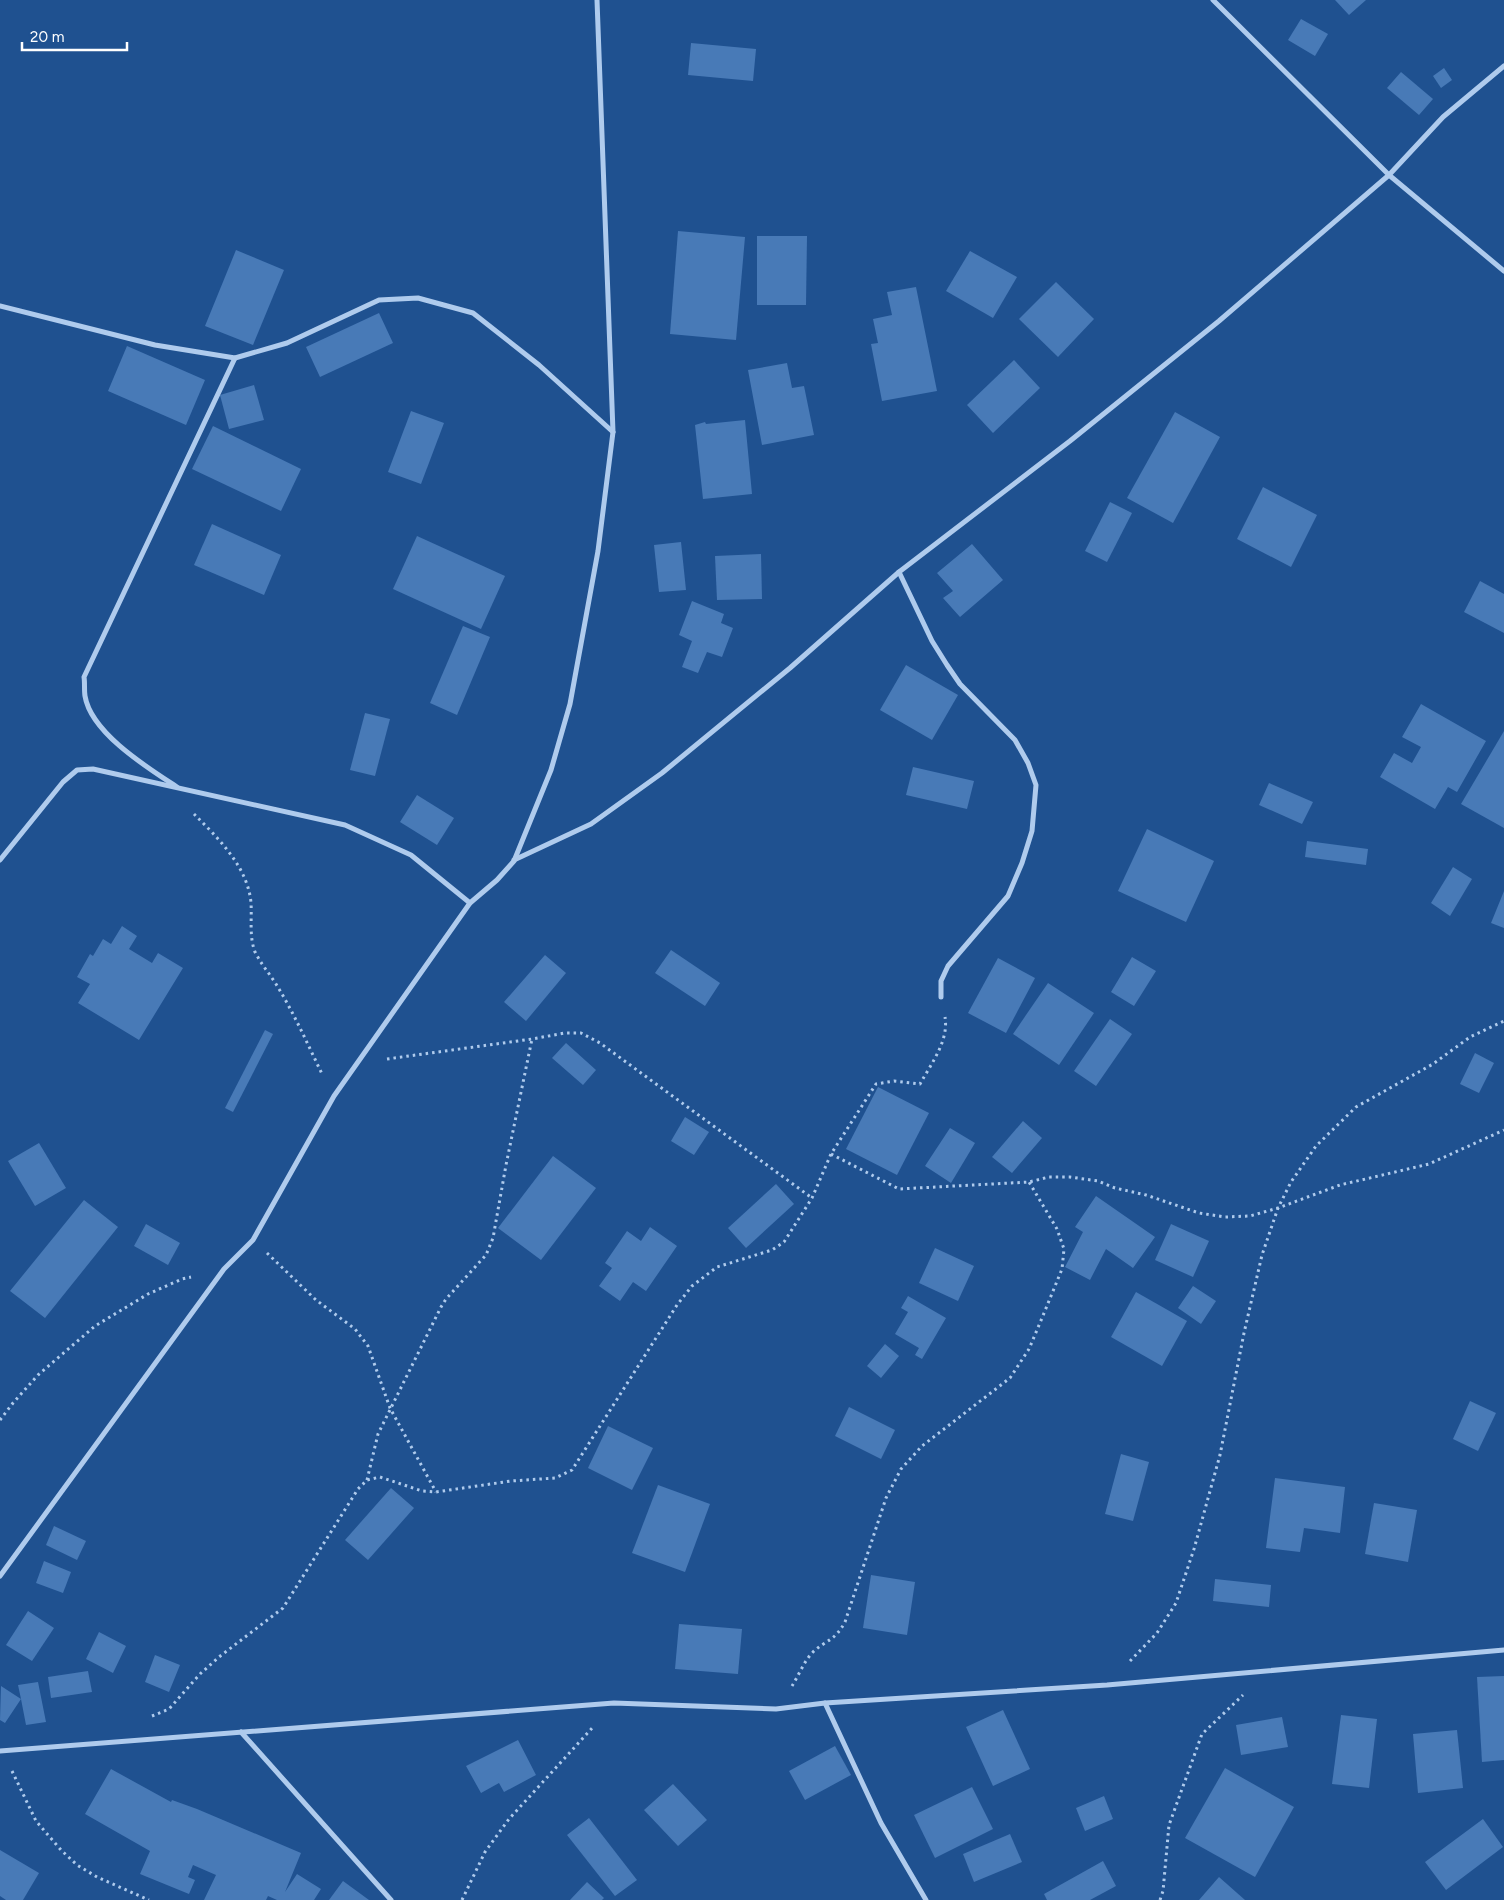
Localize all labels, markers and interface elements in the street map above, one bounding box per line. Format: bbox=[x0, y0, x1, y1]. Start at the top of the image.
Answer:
scale bar bbox=[22, 20, 128, 52]
text: 20 m bbox=[30, 28, 64, 46]

